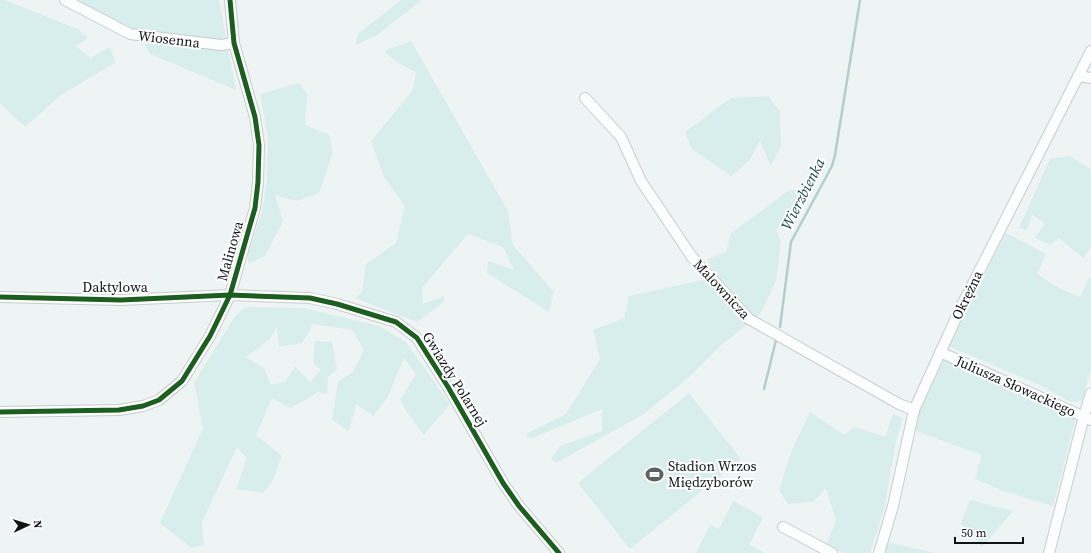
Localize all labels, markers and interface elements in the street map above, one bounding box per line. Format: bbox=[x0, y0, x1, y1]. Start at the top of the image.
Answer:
street label: Wiosenna bbox=[137, 25, 202, 53]
water label: Wierzbienka bbox=[776, 154, 830, 233]
street label: Malinowa bbox=[212, 218, 248, 283]
street label: Malownicza bbox=[689, 255, 755, 324]
street label: Okrężna bbox=[947, 266, 988, 323]
street label: Daktylowa bbox=[82, 277, 149, 297]
street label: Gwiazdy Polarnej bbox=[418, 328, 492, 430]
street label: Juliusza Słowackiego bbox=[952, 350, 1079, 422]
place label: Stadion Wrzos Międzyborów bbox=[668, 456, 757, 492]
sports icon: Stadion Wrzos Międzyborów bbox=[645, 464, 665, 484]
north arrow bbox=[8, 505, 48, 545]
scale bar bbox=[955, 519, 1023, 545]
text: N bbox=[30, 520, 45, 529]
text: 50 m bbox=[961, 525, 987, 541]

